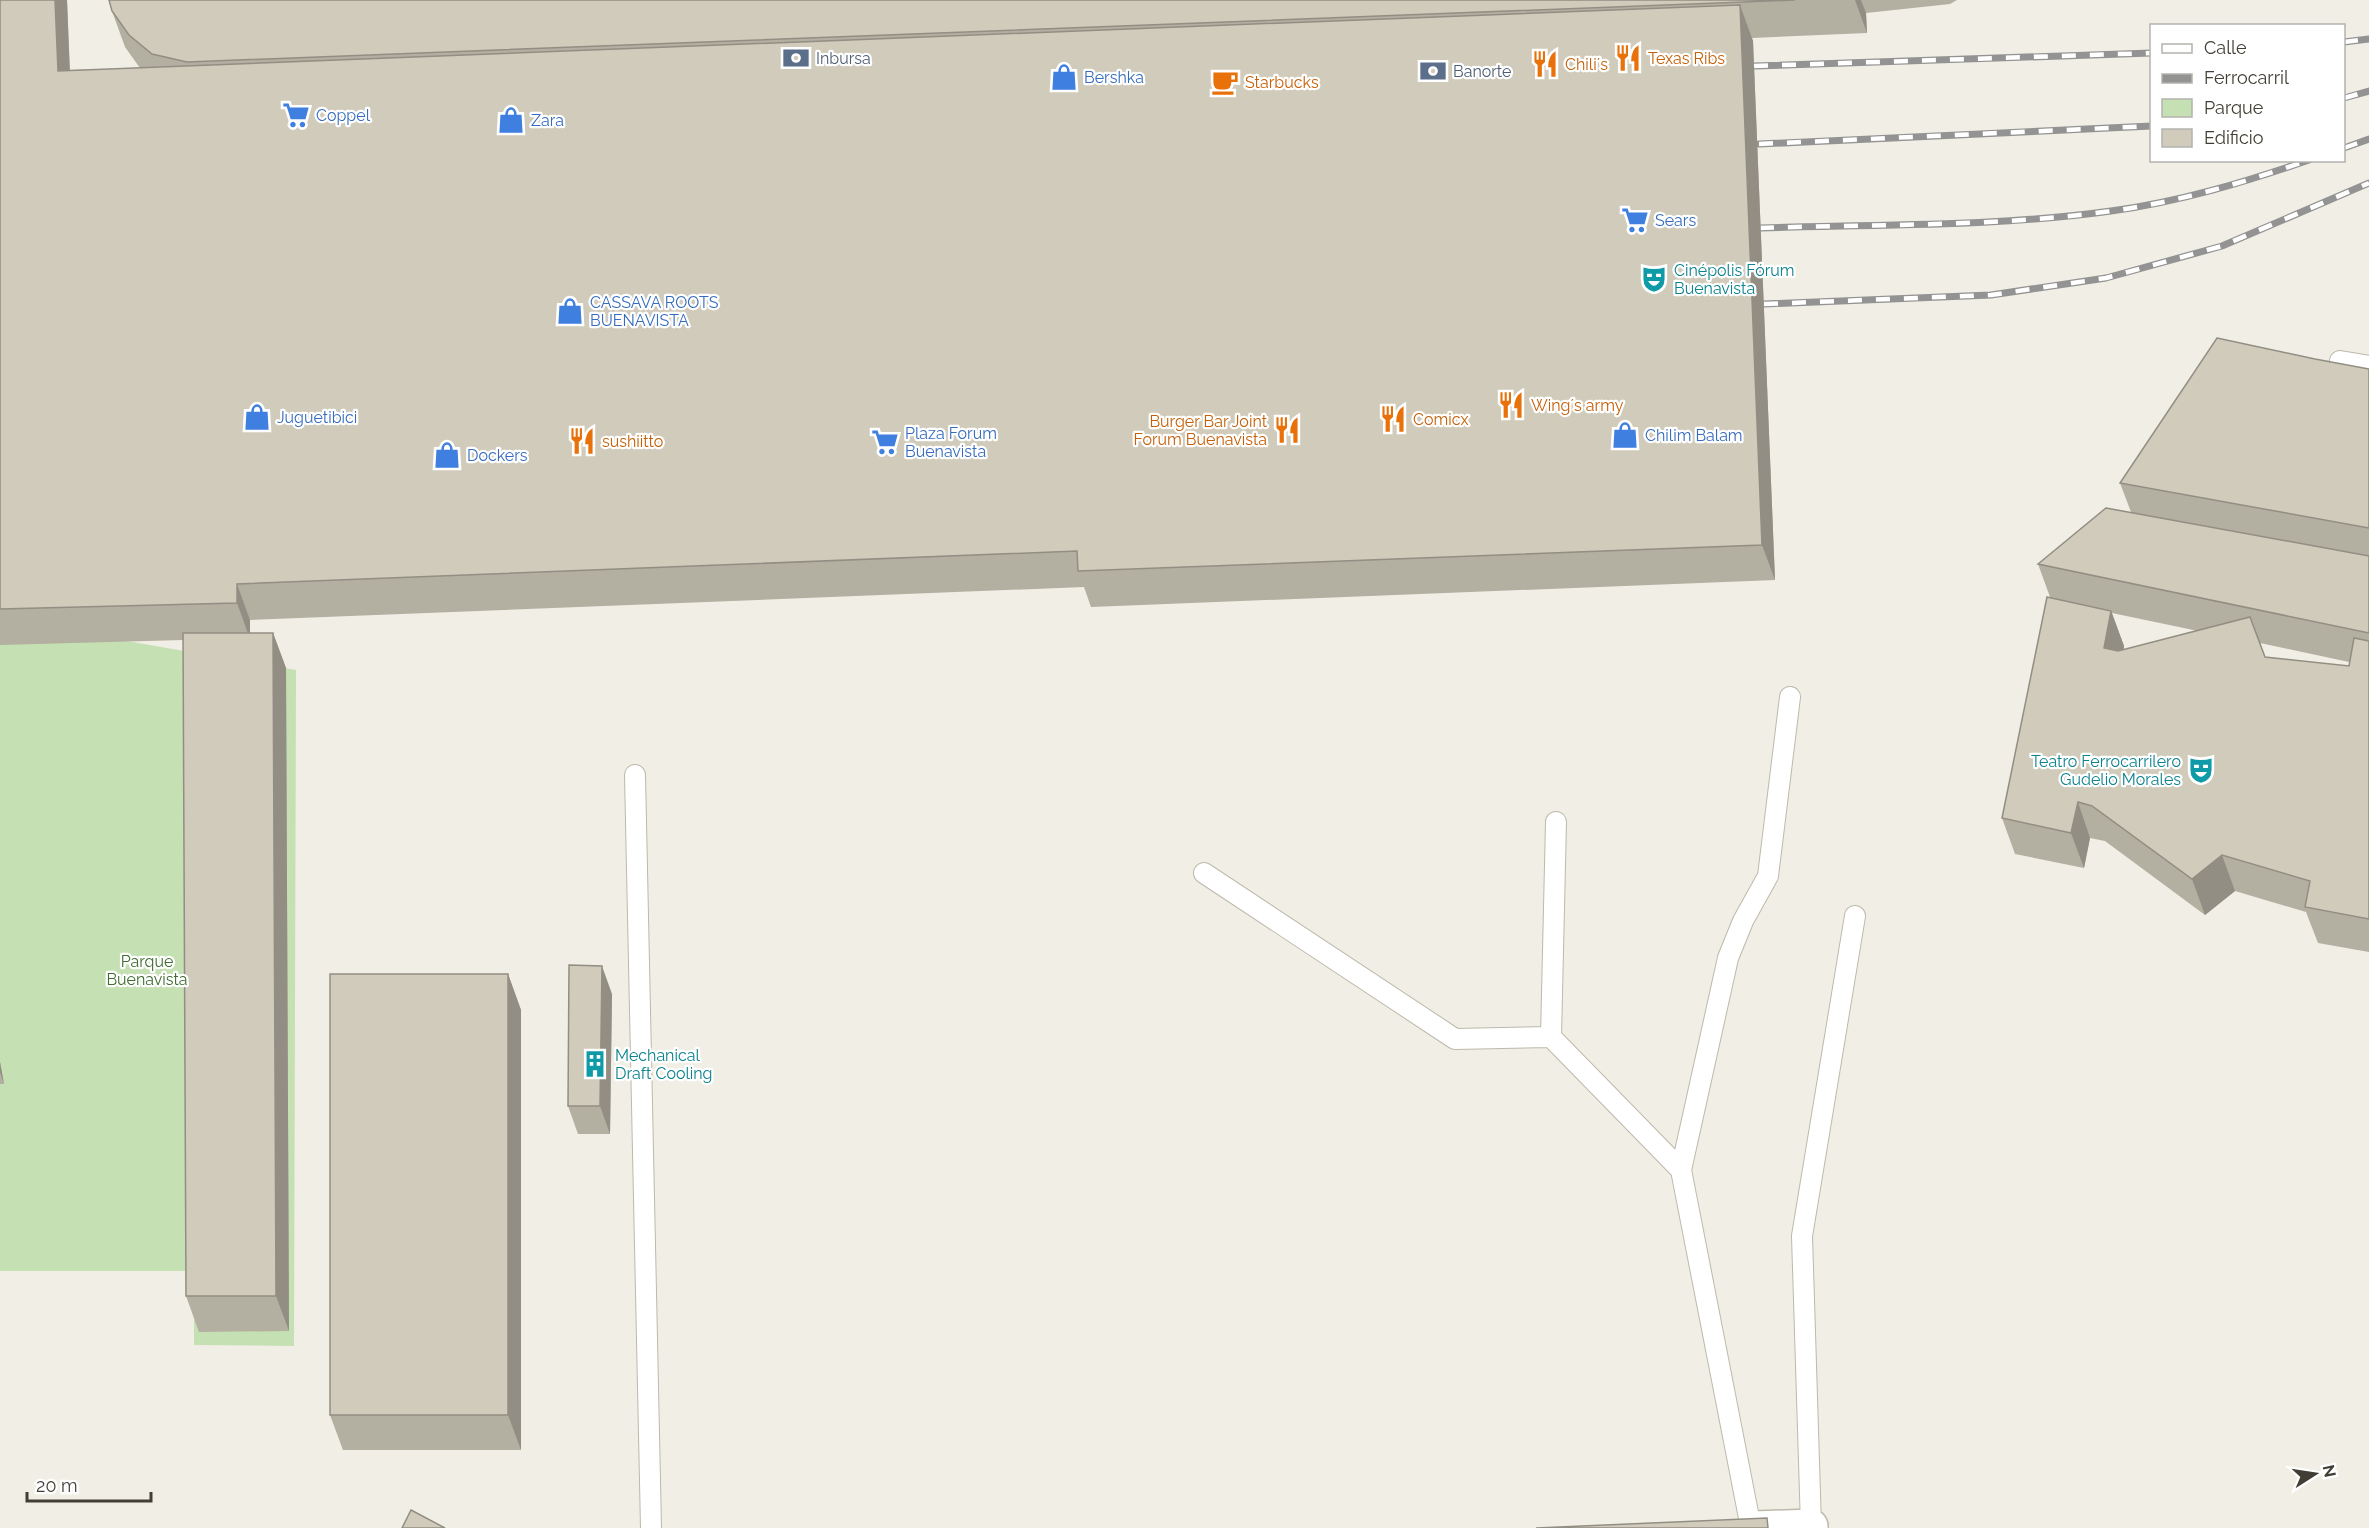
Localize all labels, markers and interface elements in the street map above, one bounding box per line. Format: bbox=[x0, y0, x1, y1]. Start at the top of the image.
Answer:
legend bbox=[2150, 24, 2345, 162]
text: Calle bbox=[2204, 37, 2247, 58]
bank icon: Inbursa bbox=[781, 43, 811, 73]
restaurant icon: Texas Ribs bbox=[1613, 43, 1643, 73]
place label: Inbursa bbox=[816, 49, 871, 68]
restaurant icon: Chili´s bbox=[1530, 49, 1560, 79]
place label: Texas Ribs bbox=[1648, 49, 1725, 68]
place label: Chili´s bbox=[1565, 55, 1608, 74]
bank icon: Banorte bbox=[1418, 56, 1448, 86]
shop icon: Bershka bbox=[1049, 62, 1079, 92]
place label: Banorte bbox=[1453, 62, 1511, 81]
cafe icon: Starbucks bbox=[1210, 67, 1240, 97]
text: Ferrocarril bbox=[2204, 67, 2289, 88]
place label: Bershka bbox=[1084, 68, 1144, 87]
place label: Starbucks bbox=[1245, 73, 1319, 92]
text: Parque bbox=[2204, 97, 2264, 118]
supermarket icon: Coppel bbox=[281, 100, 311, 130]
shop icon: Zara bbox=[496, 105, 526, 135]
place label: Coppel bbox=[316, 106, 371, 125]
place label: Zara bbox=[531, 111, 564, 130]
text: Edificio bbox=[2204, 127, 2264, 148]
supermarket icon: Sears bbox=[1620, 205, 1650, 235]
place label: Sears bbox=[1655, 211, 1696, 230]
place label: Cinépolis Fórum Buenavista bbox=[1674, 261, 1794, 298]
theatre icon: Cinépolis Fórum Buenavista bbox=[1639, 264, 1669, 294]
place label: CASSAVA ROOTS BUENAVISTA bbox=[590, 293, 719, 330]
shop icon: CASSAVA ROOTS BUENAVISTA bbox=[555, 296, 585, 326]
restaurant icon: Wing´s army bbox=[1496, 390, 1526, 420]
place label: Wing´s army bbox=[1531, 396, 1624, 415]
shop icon: Juguetibici bbox=[242, 402, 272, 432]
restaurant icon: Comicx bbox=[1378, 404, 1408, 434]
place label: Juguetibici bbox=[277, 408, 357, 427]
place label: Comicx bbox=[1413, 410, 1469, 429]
place label: Burger Bar Joint Forum Buenavista bbox=[1134, 412, 1268, 449]
restaurant icon: Burger Bar Joint Forum Buenavista bbox=[1272, 415, 1302, 445]
shop icon: Chilim Balam bbox=[1610, 420, 1640, 450]
place label: Plaza Forum Buenavista bbox=[905, 424, 997, 461]
restaurant icon: sushiitto bbox=[567, 426, 597, 456]
place label: Chilim Balam bbox=[1645, 426, 1743, 445]
supermarket icon: Plaza Forum Buenavista bbox=[870, 427, 900, 457]
place label: sushiitto bbox=[602, 432, 663, 451]
shop icon: Dockers bbox=[432, 440, 462, 470]
place label: Dockers bbox=[467, 446, 528, 465]
place label: Teatro Ferrocarrilero Gudelio Morales bbox=[2031, 752, 2181, 789]
theatre icon: Teatro Ferrocarrilero Gudelio Morales bbox=[2186, 755, 2216, 785]
park label: Parque Buenavista bbox=[106, 952, 188, 989]
place label: Mechanical Draft Cooling bbox=[615, 1046, 712, 1083]
building icon: Mechanical Draft Cooling bbox=[580, 1049, 610, 1079]
north arrow bbox=[2285, 1444, 2345, 1504]
text: N bbox=[2319, 1463, 2340, 1479]
scale bar bbox=[27, 1465, 152, 1503]
text: 20 m bbox=[36, 1475, 78, 1496]

